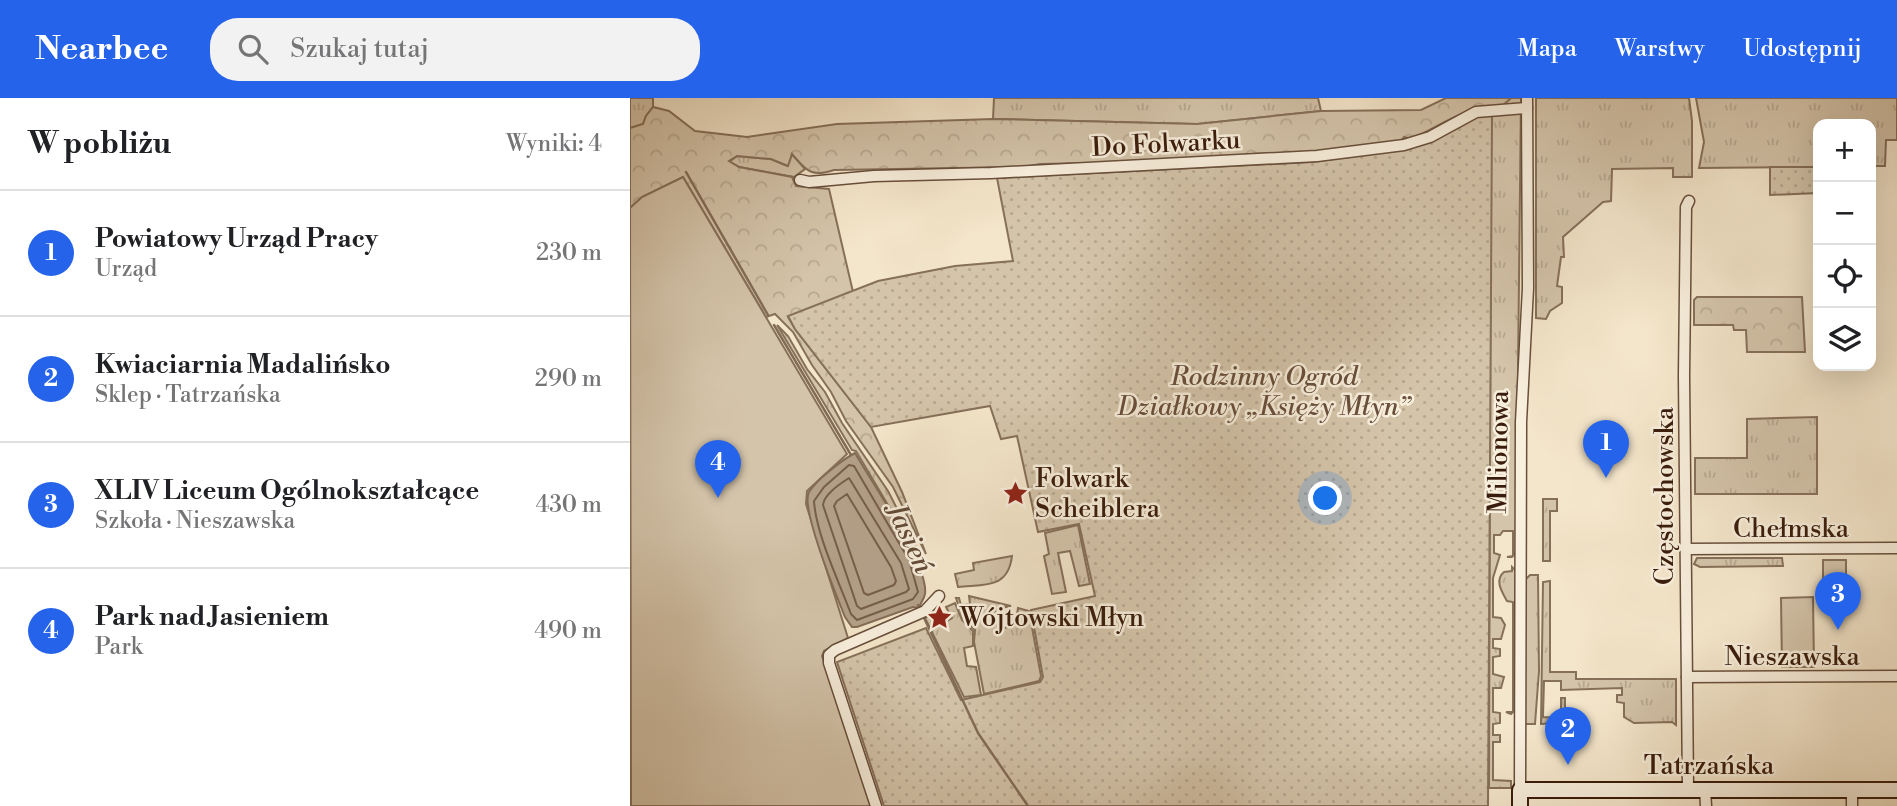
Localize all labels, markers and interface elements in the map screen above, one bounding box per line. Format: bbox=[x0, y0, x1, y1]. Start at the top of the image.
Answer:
search box bbox=[210, 18, 700, 81]
text: Nearbee bbox=[35, 29, 168, 70]
icon: search bbox=[234, 30, 272, 68]
text: Szukaj tutaj bbox=[290, 33, 429, 65]
text: Mapa bbox=[1517, 34, 1577, 64]
text: Warstwy bbox=[1615, 34, 1705, 64]
text: Udostępnij bbox=[1743, 34, 1862, 64]
map controls bbox=[1813, 119, 1876, 371]
button: + bbox=[1813, 119, 1876, 182]
street label: Do Folwarku bbox=[1091, 124, 1241, 164]
text: W pobliżu bbox=[28, 125, 171, 163]
text: Wyniki: 4 bbox=[506, 130, 602, 158]
button: − bbox=[1813, 182, 1876, 245]
text: Powiatowy Urząd Pracy bbox=[95, 223, 378, 255]
text: 1 bbox=[45, 239, 57, 267]
text: 230 m bbox=[536, 239, 602, 267]
button: locate bbox=[1813, 245, 1876, 308]
text: Urząd bbox=[95, 255, 157, 283]
button: layers bbox=[1813, 308, 1876, 371]
text: Kwiaciarnia Madalińsko bbox=[95, 349, 391, 381]
park label: Rodzinny Ogród Działkowy „Księży Młyn” bbox=[1117, 361, 1413, 423]
text: 2 bbox=[44, 365, 58, 393]
text: 290 m bbox=[535, 365, 602, 393]
text: Sklep · Tatrzańska bbox=[95, 381, 281, 409]
street label: Milionowa bbox=[1482, 389, 1516, 514]
street label: Częstochowska bbox=[1649, 406, 1681, 585]
pin: 1 bbox=[1583, 420, 1629, 478]
pin: 4 bbox=[695, 440, 741, 498]
place label: Folwark Scheiblera bbox=[1035, 463, 1161, 525]
text: XLIV Liceum Ogólnokształcące bbox=[95, 475, 479, 507]
place icon: Folwark Scheiblera bbox=[1001, 479, 1029, 507]
your location bbox=[1308, 481, 1342, 515]
text: 3 bbox=[44, 491, 58, 519]
text: 430 m bbox=[535, 491, 602, 519]
water label: Jasień bbox=[877, 495, 941, 580]
text: Szkoła · Nieszawska bbox=[95, 507, 295, 535]
street label: Chełmska bbox=[1733, 513, 1850, 545]
pin: 3 bbox=[1815, 572, 1861, 630]
text: Park nad Jasieniem bbox=[95, 601, 329, 633]
place label: Wójtowski Młyn bbox=[959, 602, 1144, 634]
place icon: Wójtowski Młyn bbox=[926, 603, 954, 631]
text: 4 bbox=[43, 617, 59, 645]
text: 490 m bbox=[534, 617, 602, 645]
text: Park bbox=[95, 633, 143, 661]
street label: Nieszawska bbox=[1724, 641, 1860, 673]
pin: 2 bbox=[1545, 707, 1591, 765]
street label: Tatrzańska bbox=[1644, 750, 1775, 782]

